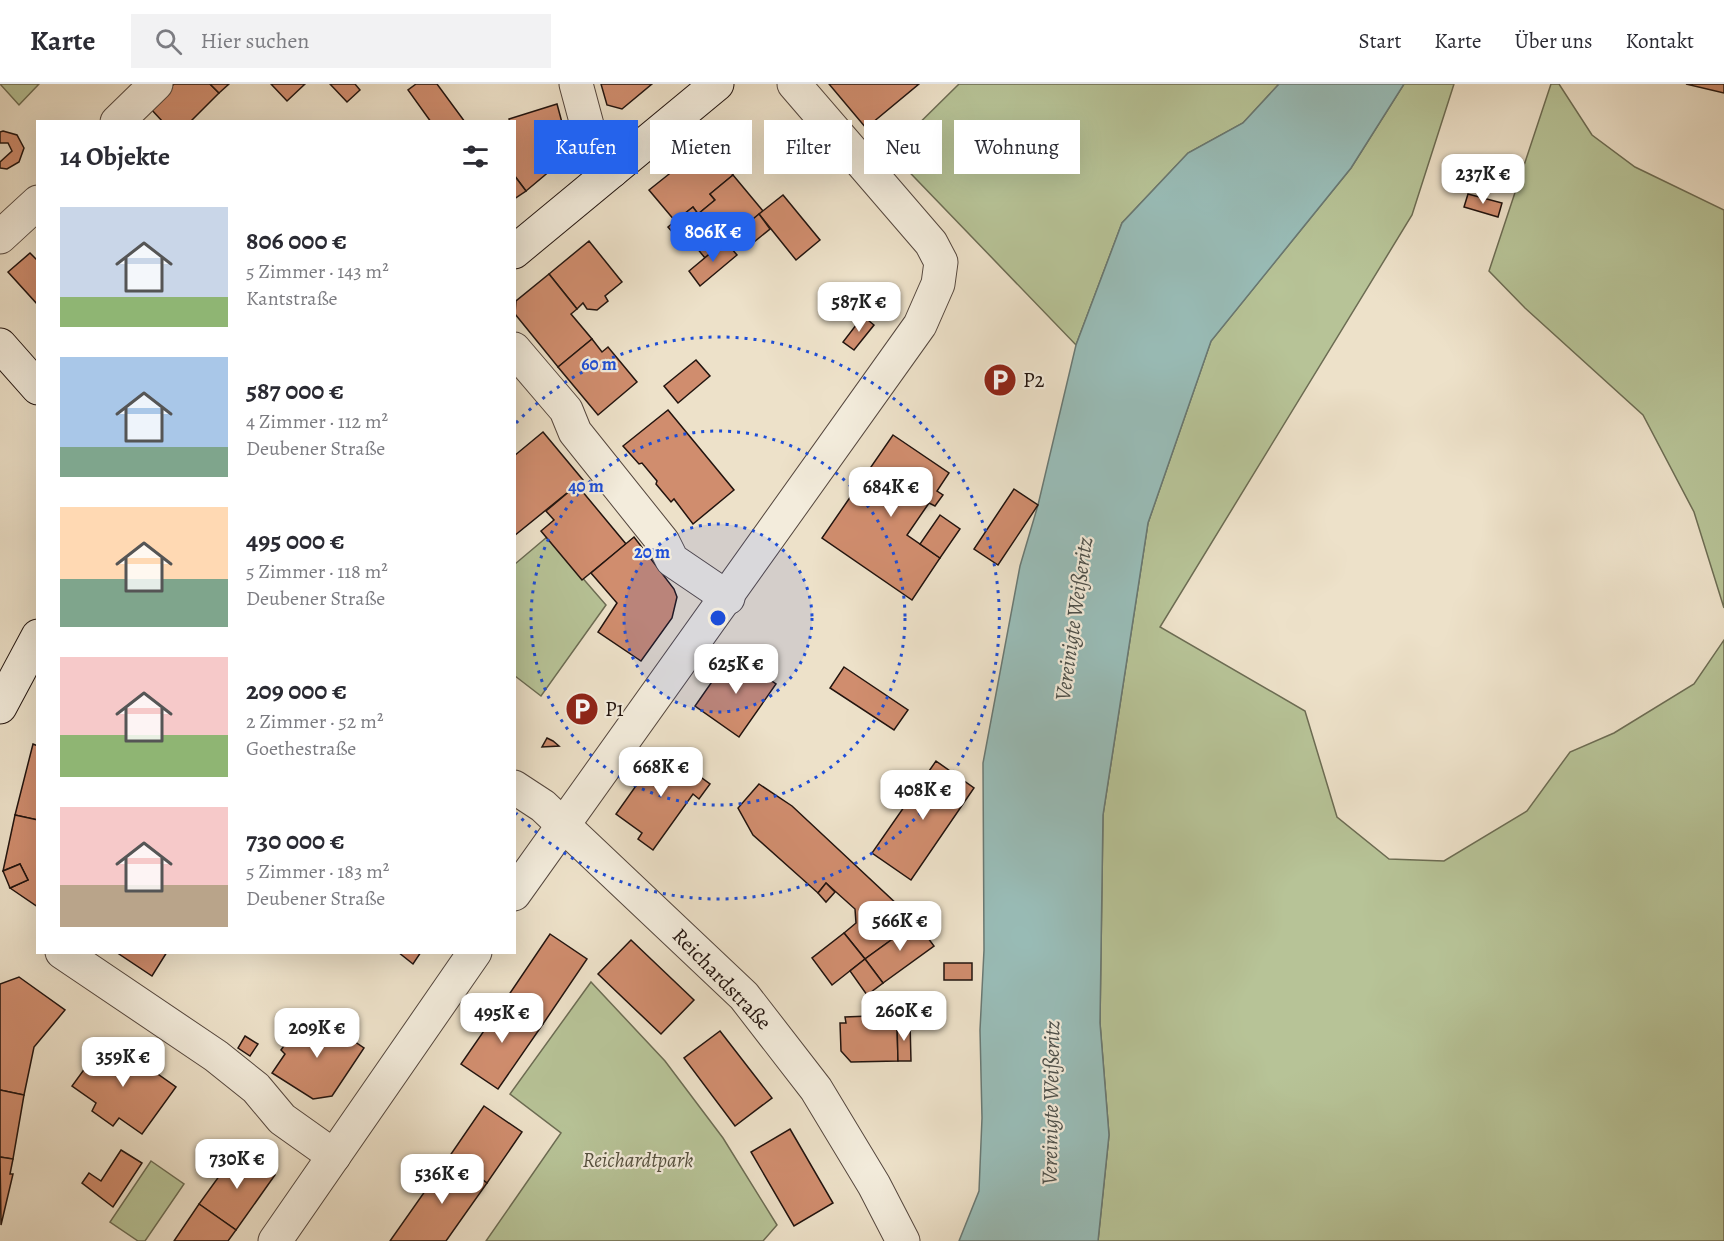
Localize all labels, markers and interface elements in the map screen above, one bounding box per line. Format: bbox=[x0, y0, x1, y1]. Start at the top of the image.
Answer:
search box bbox=[131, 14, 551, 68]
text: Karte bbox=[30, 22, 95, 60]
icon: search bbox=[152, 25, 185, 58]
text: Hier suchen bbox=[200, 26, 309, 56]
text: Start bbox=[1359, 27, 1401, 55]
text: Karte bbox=[1434, 27, 1482, 55]
text: Über uns bbox=[1515, 27, 1592, 55]
text: Kontakt bbox=[1625, 27, 1694, 55]
chip: Kaufen bbox=[534, 120, 638, 174]
chip: Mieten bbox=[650, 120, 752, 174]
chip: Filter bbox=[764, 120, 852, 174]
chip: Neu bbox=[864, 120, 942, 174]
chip: Wohnung bbox=[954, 120, 1080, 174]
text: 14 Objekte bbox=[60, 139, 170, 174]
icon: filters bbox=[459, 140, 492, 173]
pin: 237K € bbox=[1434, 154, 1532, 205]
text: 237K € bbox=[1456, 160, 1510, 187]
pin: 806K € bbox=[664, 212, 762, 263]
text: 806K € bbox=[684, 218, 742, 245]
text: 806 000 € bbox=[246, 223, 347, 258]
icon: home bbox=[108, 231, 180, 303]
text: 5 Zimmer · 143 m² bbox=[246, 258, 389, 285]
pin: 587K € bbox=[810, 282, 908, 333]
text: Kantstraße bbox=[246, 285, 337, 312]
text: 587K € bbox=[832, 288, 886, 315]
text: 60 m bbox=[581, 352, 617, 376]
parking icon: P2 bbox=[982, 362, 1018, 398]
place label: P2 bbox=[1023, 366, 1045, 394]
text: 587 000 € bbox=[246, 373, 344, 408]
icon: home bbox=[108, 381, 180, 453]
text: 4 Zimmer · 112 m² bbox=[246, 408, 388, 435]
text: Deubener Straße bbox=[246, 435, 385, 462]
pin: 684K € bbox=[842, 467, 940, 518]
text: 684K € bbox=[863, 473, 919, 500]
text: 40 m bbox=[568, 474, 604, 498]
text: 495 000 € bbox=[246, 523, 345, 558]
icon: home bbox=[108, 531, 180, 603]
water label: Vereinigte Weißeritz bbox=[1048, 535, 1100, 703]
text: 20 m bbox=[634, 540, 670, 564]
text: 5 Zimmer · 118 m² bbox=[246, 558, 388, 585]
text: Deubener Straße bbox=[246, 585, 385, 612]
centre of rings bbox=[708, 608, 728, 628]
pin: 625K € bbox=[687, 644, 785, 695]
text: 625K € bbox=[708, 650, 764, 677]
text: 209 000 € bbox=[246, 673, 347, 708]
icon: home bbox=[108, 681, 180, 753]
parking icon: P1 bbox=[564, 691, 600, 727]
place label: P1 bbox=[605, 695, 624, 723]
text: 2 Zimmer · 52 m² bbox=[246, 708, 384, 735]
text: Goethestraße bbox=[246, 735, 356, 762]
pin: 668K € bbox=[612, 747, 710, 798]
text: 668K € bbox=[633, 753, 689, 780]
pin: 408K € bbox=[874, 770, 972, 821]
text: 408K € bbox=[894, 776, 952, 803]
text: 730 000 € bbox=[246, 823, 345, 858]
icon: home bbox=[108, 831, 180, 903]
text: 5 Zimmer · 183 m² bbox=[246, 858, 389, 885]
text: Deubener Straße bbox=[246, 885, 385, 912]
pin: 566K € bbox=[851, 901, 949, 952]
text: 566K € bbox=[872, 907, 928, 934]
street label: Reichardstraße bbox=[666, 922, 778, 1036]
pin: 260K € bbox=[855, 991, 953, 1042]
pin: 495K € bbox=[453, 993, 551, 1044]
text: 260K € bbox=[875, 997, 933, 1024]
text: 495K € bbox=[474, 999, 530, 1026]
pin: 209K € bbox=[268, 1008, 366, 1059]
text: 209K € bbox=[288, 1014, 346, 1041]
water label: Vereinigte Weißeritz bbox=[1035, 1020, 1067, 1186]
pin: 359K € bbox=[74, 1037, 172, 1088]
text: 359K € bbox=[96, 1043, 150, 1070]
pin: 730K € bbox=[188, 1139, 286, 1190]
text: 730K € bbox=[209, 1145, 265, 1172]
park label: Reichardtpark bbox=[583, 1146, 693, 1174]
pin: 536K € bbox=[393, 1154, 491, 1205]
text: 536K € bbox=[415, 1160, 469, 1187]

